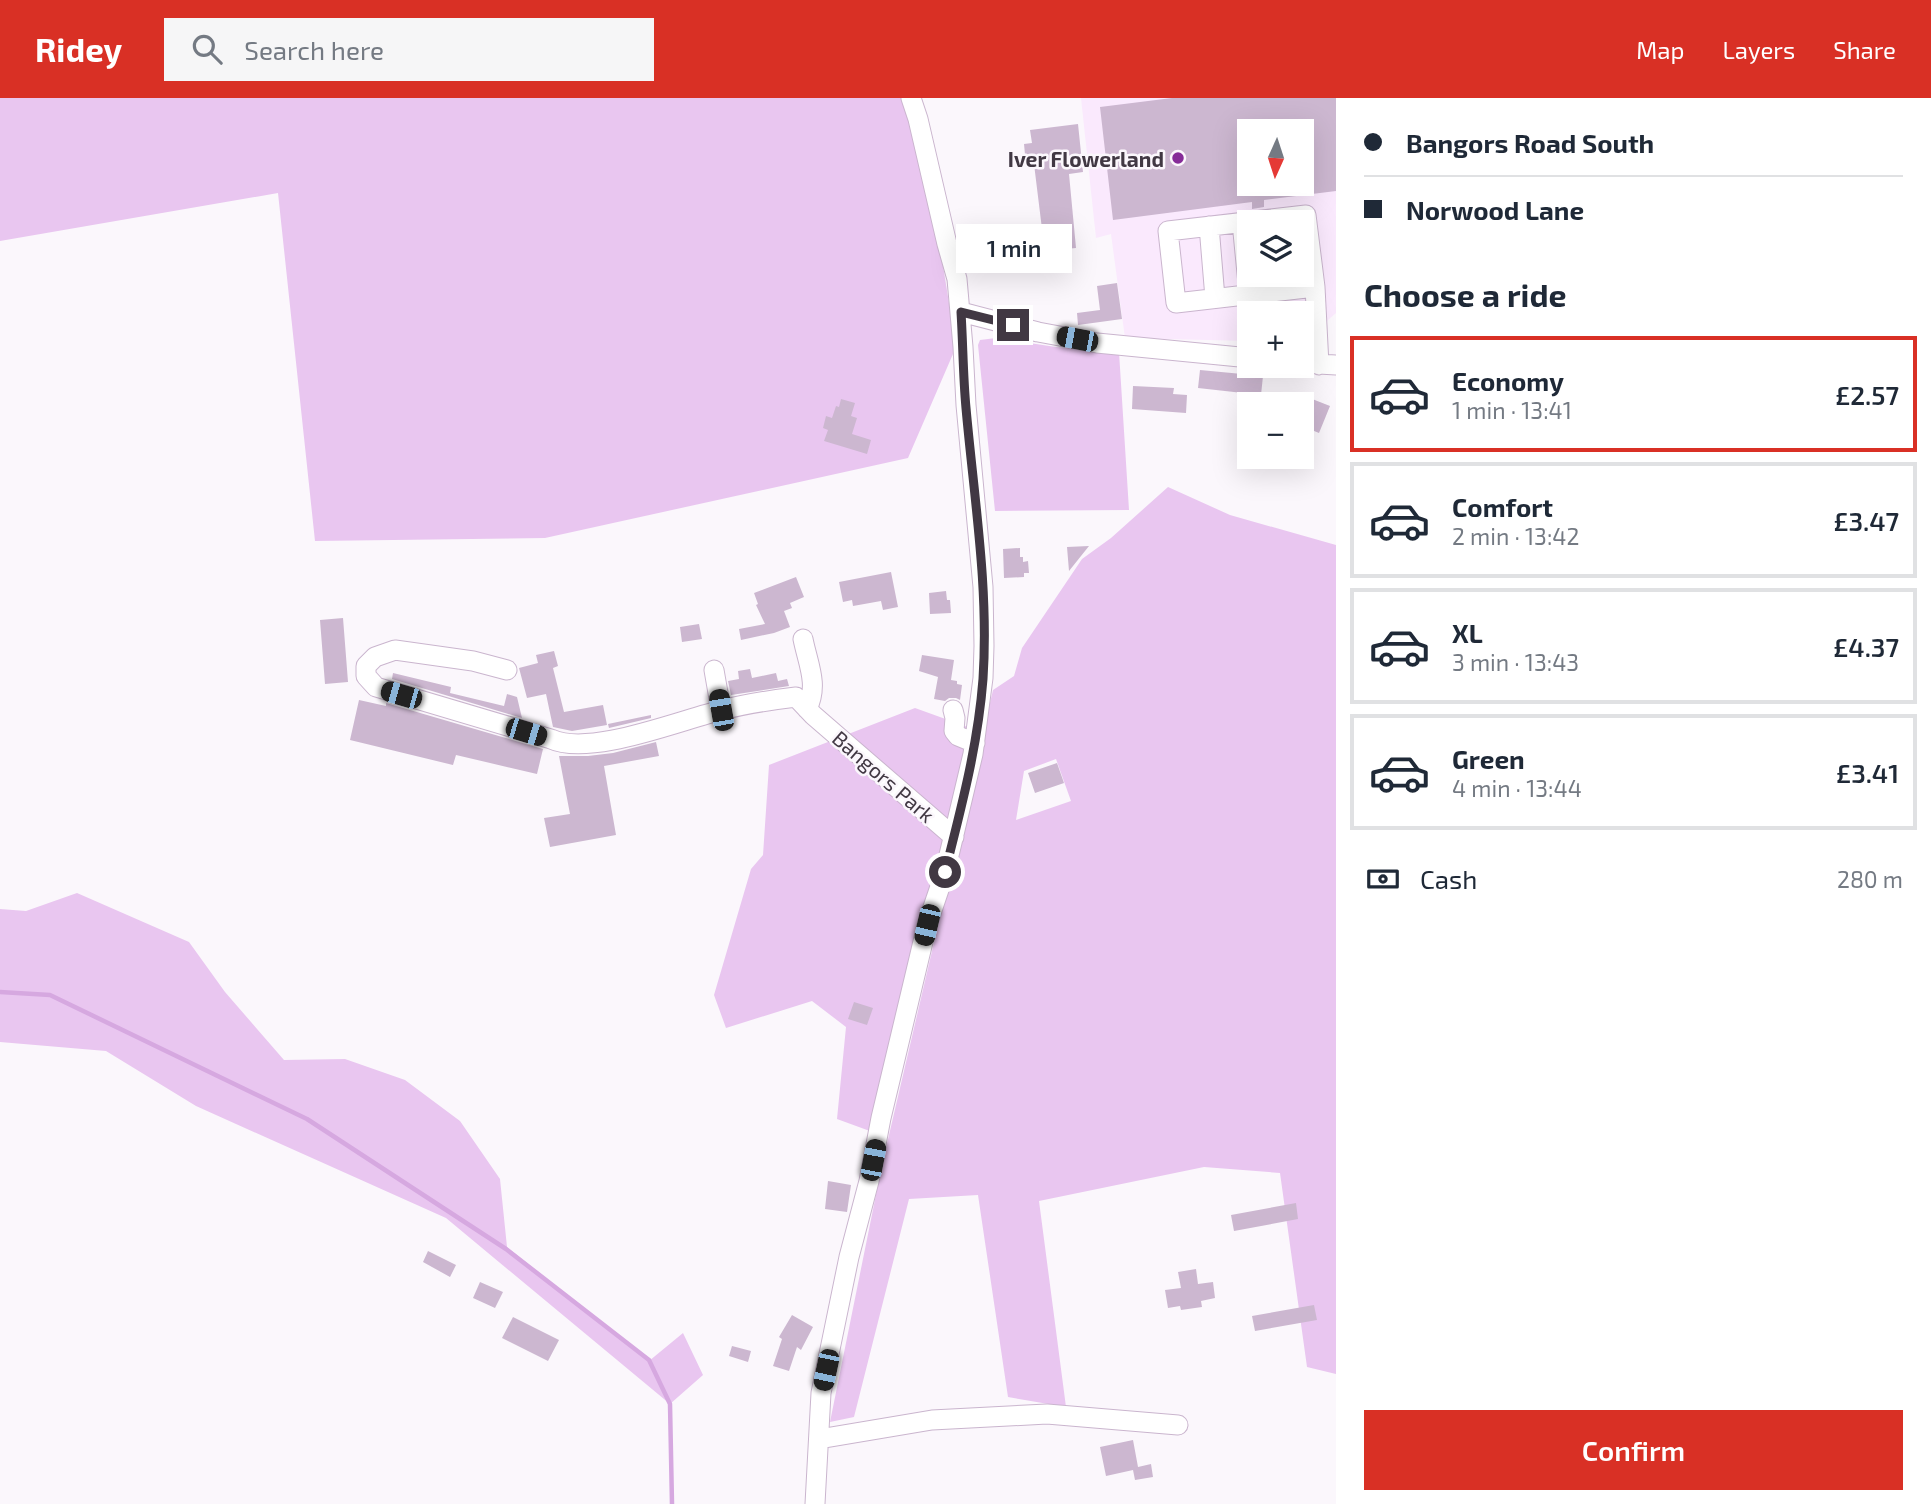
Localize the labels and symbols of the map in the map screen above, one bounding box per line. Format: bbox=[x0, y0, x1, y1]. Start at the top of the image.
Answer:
north arrow bbox=[1237, 119, 1314, 196]
place label: Iver Flowerland bbox=[1008, 146, 1164, 171]
marker: Iver Flowerland bbox=[1170, 150, 1186, 166]
callout: 1 min bbox=[955, 224, 1071, 272]
route end bbox=[997, 309, 1029, 341]
car bbox=[1055, 325, 1100, 353]
car bbox=[378, 679, 425, 711]
car bbox=[708, 687, 735, 733]
car bbox=[503, 716, 550, 748]
street label: Bangors Park bbox=[828, 725, 940, 827]
route start bbox=[929, 856, 961, 888]
car bbox=[913, 902, 942, 948]
car bbox=[859, 1137, 888, 1183]
car bbox=[812, 1347, 841, 1393]

